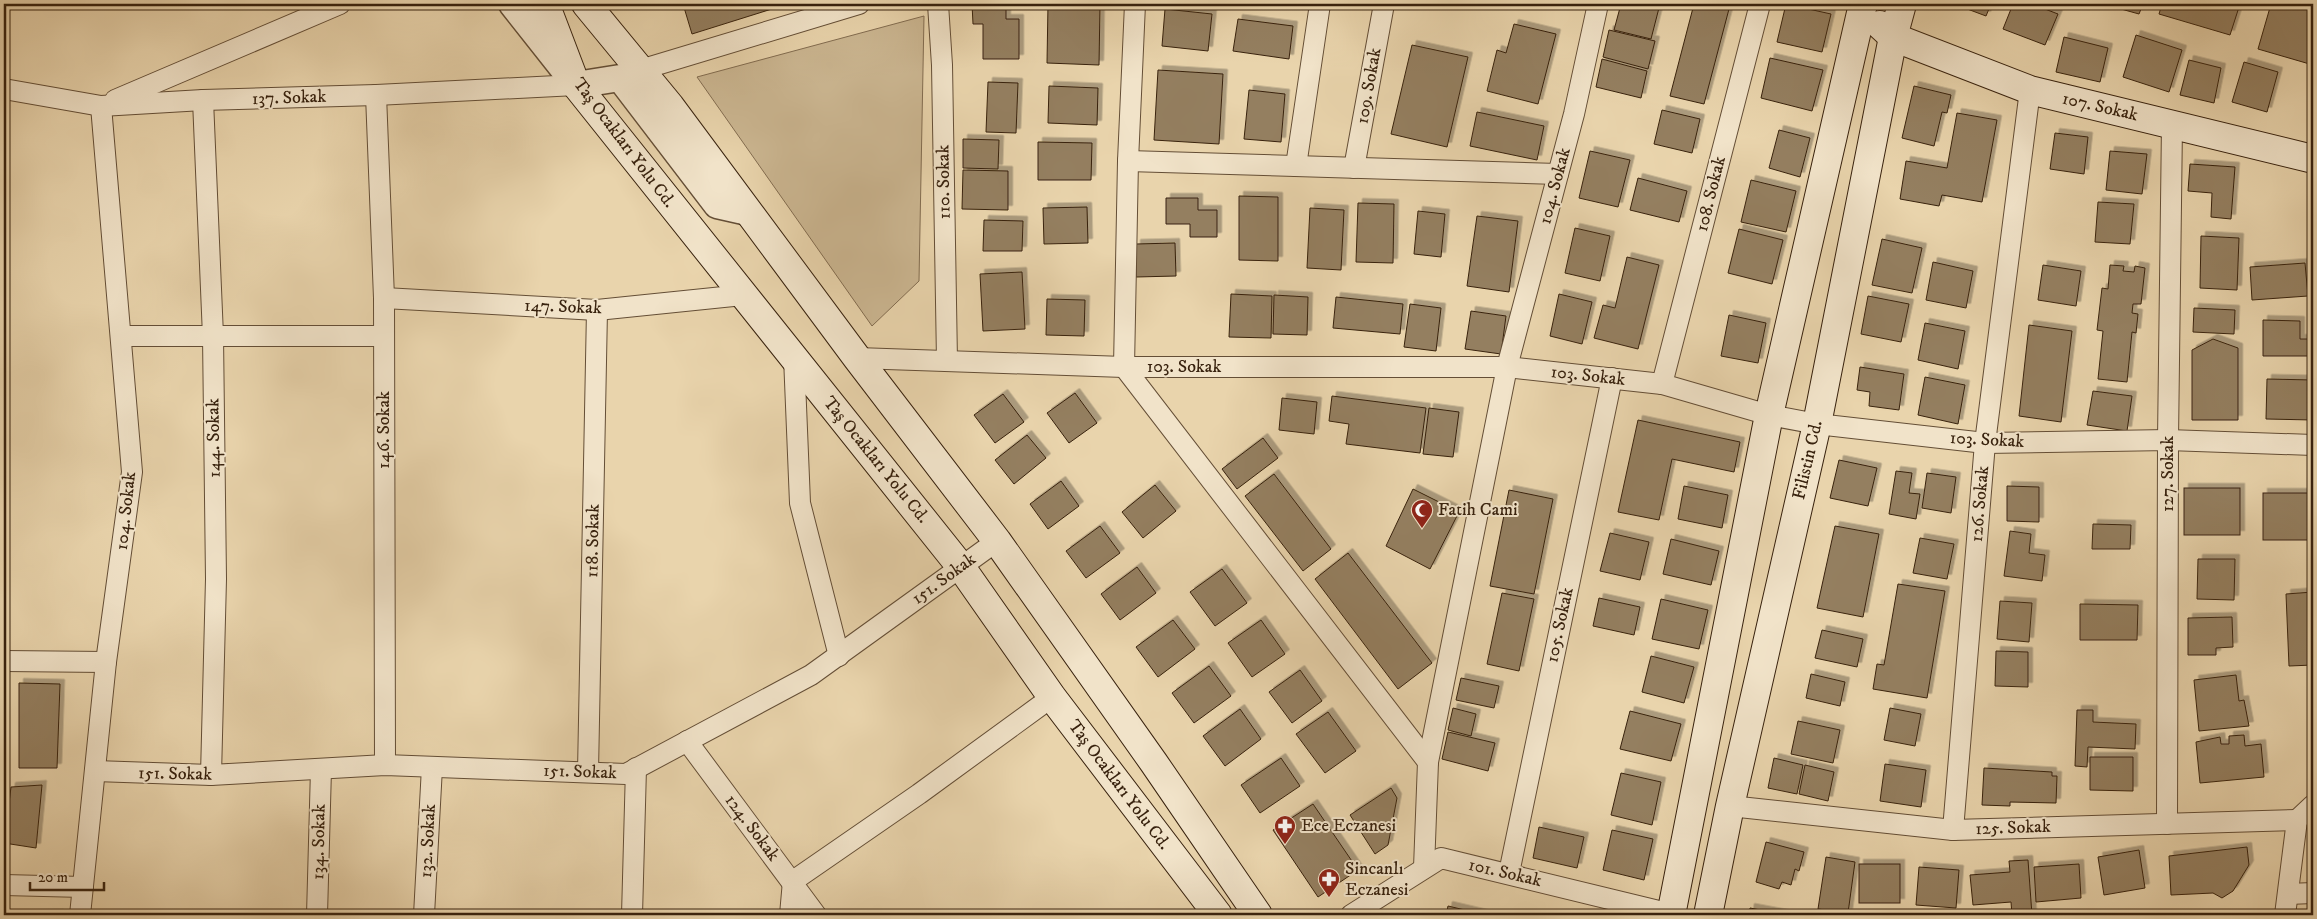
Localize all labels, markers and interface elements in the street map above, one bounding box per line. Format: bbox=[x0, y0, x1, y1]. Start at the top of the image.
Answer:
street label: 109. Sokak bbox=[1351, 46, 1387, 126]
street label: Taş Ocakları Yolu Cd. bbox=[568, 74, 680, 212]
street label: 137. Sokak bbox=[251, 86, 327, 110]
street label: 107. Sokak bbox=[2060, 88, 2140, 126]
street label: 110. Sokak bbox=[932, 144, 956, 219]
street label: 104. Sokak bbox=[1534, 145, 1576, 227]
street label: 108. Sokak bbox=[1691, 154, 1731, 234]
street label: 147. Sokak bbox=[524, 295, 602, 319]
street label: 103. Sokak bbox=[1147, 356, 1221, 378]
street label: 103. Sokak bbox=[1550, 361, 1626, 391]
street label: 146. Sokak bbox=[373, 391, 395, 469]
street label: Taş Ocakları Yolu Cd. bbox=[818, 392, 934, 528]
street label: 144. Sokak bbox=[202, 398, 226, 478]
street label: Filistin Cd. bbox=[1788, 418, 1828, 502]
street label: 103. Sokak bbox=[1949, 427, 2025, 453]
street label: 127. Sokak bbox=[2157, 436, 2179, 512]
street label: 126. Sokak bbox=[1966, 465, 1994, 543]
street label: 104. Sokak bbox=[111, 471, 141, 551]
mosque icon: Fatih Cami bbox=[1410, 498, 1434, 529]
place label: Fatih Cami bbox=[1438, 499, 1518, 521]
street label: 118. Sokak bbox=[581, 504, 605, 578]
street label: 151. Sokak bbox=[908, 548, 980, 610]
street label: 105. Sokak bbox=[1541, 585, 1579, 665]
street label: Taş Ocakları Yolu Cd. bbox=[1063, 716, 1175, 854]
street label: 151. Sokak bbox=[543, 760, 617, 784]
street label: 151. Sokak bbox=[138, 762, 212, 786]
street label: 124. Sokak bbox=[720, 790, 784, 866]
street label: 132. Sokak bbox=[415, 803, 441, 879]
street label: 134. Sokak bbox=[307, 804, 331, 880]
pharmacy icon: Ece Eczanesi bbox=[1273, 814, 1297, 845]
place label: Ece Eczanesi bbox=[1301, 815, 1396, 837]
street label: 125. Sokak bbox=[1975, 816, 2051, 840]
street label: 101. Sokak bbox=[1466, 854, 1544, 892]
place label: Sincanlı Eczanesi bbox=[1345, 858, 1408, 901]
scale bar bbox=[30, 859, 104, 891]
pharmacy icon: Sincanlı Eczanesi bbox=[1317, 867, 1341, 898]
text: 20 m bbox=[38, 868, 68, 887]

